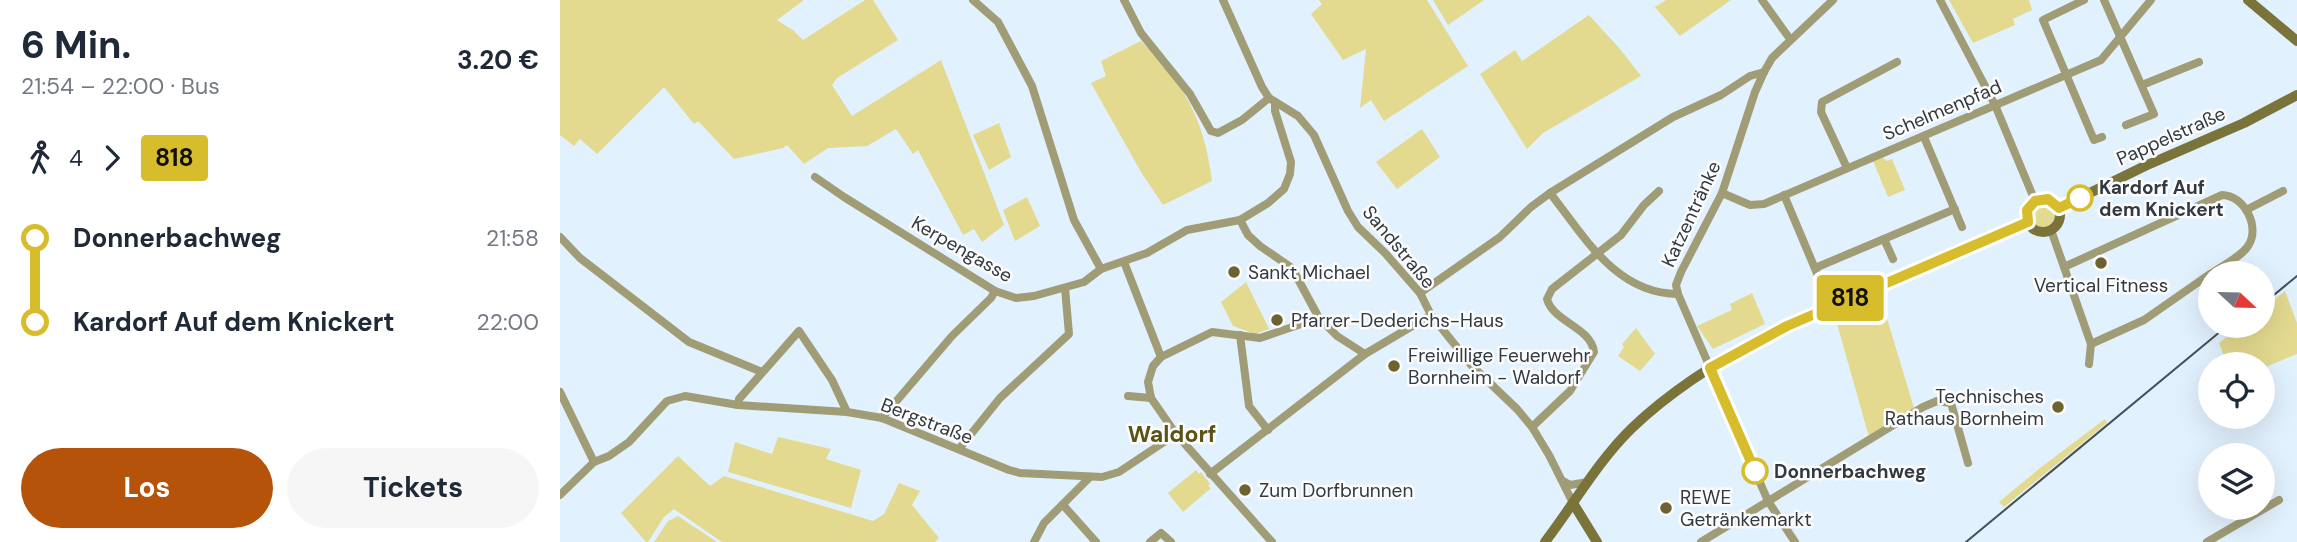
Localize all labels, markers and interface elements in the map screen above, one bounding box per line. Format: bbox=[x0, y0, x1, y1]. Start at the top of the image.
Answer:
text: 6 Min. bbox=[21, 20, 131, 70]
text: 3.20 € bbox=[457, 43, 539, 77]
text: 21:54 – 22:00 · Bus bbox=[21, 71, 220, 101]
street label: Schelmenpfad bbox=[1879, 74, 2005, 146]
street label: Pappelstraße bbox=[2113, 101, 2229, 171]
icon: walk bbox=[21, 139, 59, 177]
icon: forward bbox=[93, 139, 131, 177]
text: 818 bbox=[155, 142, 194, 173]
text: 4 bbox=[69, 143, 83, 173]
street label: Katzentränke bbox=[1656, 157, 1726, 271]
place label: Kardorf Auf dem Knickert bbox=[2099, 175, 2224, 222]
marker: Kardorf Auf dem Knickert bbox=[2067, 185, 2093, 211]
street label: Sandstraße bbox=[1357, 200, 1441, 294]
street label: Kerpengasse bbox=[907, 210, 1017, 288]
text: Donnerbachweg bbox=[73, 221, 281, 255]
text: 21:58 bbox=[486, 223, 539, 253]
marker: Vertical Fitness bbox=[2093, 255, 2109, 271]
place label: Sankt Michael bbox=[1248, 260, 1370, 285]
north arrow bbox=[2198, 261, 2275, 338]
map controls bbox=[2198, 261, 2275, 520]
marker: Sankt Michael bbox=[1226, 264, 1242, 280]
place label: Vertical Fitness bbox=[2034, 273, 2168, 298]
line badge: 818 bbox=[1810, 275, 1890, 321]
text: 818 bbox=[1831, 282, 1869, 313]
text: Kardorf Auf dem Knickert bbox=[73, 305, 395, 339]
text: 22:00 bbox=[476, 307, 539, 337]
place label: Pfarrer-Dederichs-Haus bbox=[1291, 308, 1504, 333]
marker: Pfarrer-Dederichs-Haus bbox=[1269, 312, 1285, 328]
place label: Freiwillige Feuerwehr Bornheim - Waldorf bbox=[1408, 343, 1591, 390]
button: locate bbox=[2198, 352, 2275, 429]
marker: Freiwillige Feuerwehr Bornheim - Waldorf bbox=[1386, 358, 1402, 374]
place label: Technisches Rathaus Bornheim bbox=[1885, 384, 2044, 431]
street label: Bergstraße bbox=[877, 392, 977, 450]
marker: Technisches Rathaus Bornheim bbox=[2050, 399, 2066, 415]
district label: Waldorf bbox=[1128, 419, 1216, 449]
button: layers bbox=[2198, 443, 2275, 520]
button: Los bbox=[21, 448, 273, 528]
button: Tickets bbox=[287, 448, 539, 528]
marker: Donnerbachweg bbox=[1742, 458, 1768, 484]
place label: Donnerbachweg bbox=[1774, 459, 1926, 484]
place label: Zum Dorfbrunnen bbox=[1259, 478, 1413, 503]
marker: Zum Dorfbrunnen bbox=[1237, 482, 1253, 498]
place label: REWE Getränkemarkt bbox=[1680, 485, 1812, 532]
marker: REWE Getränkemarkt bbox=[1658, 500, 1674, 516]

